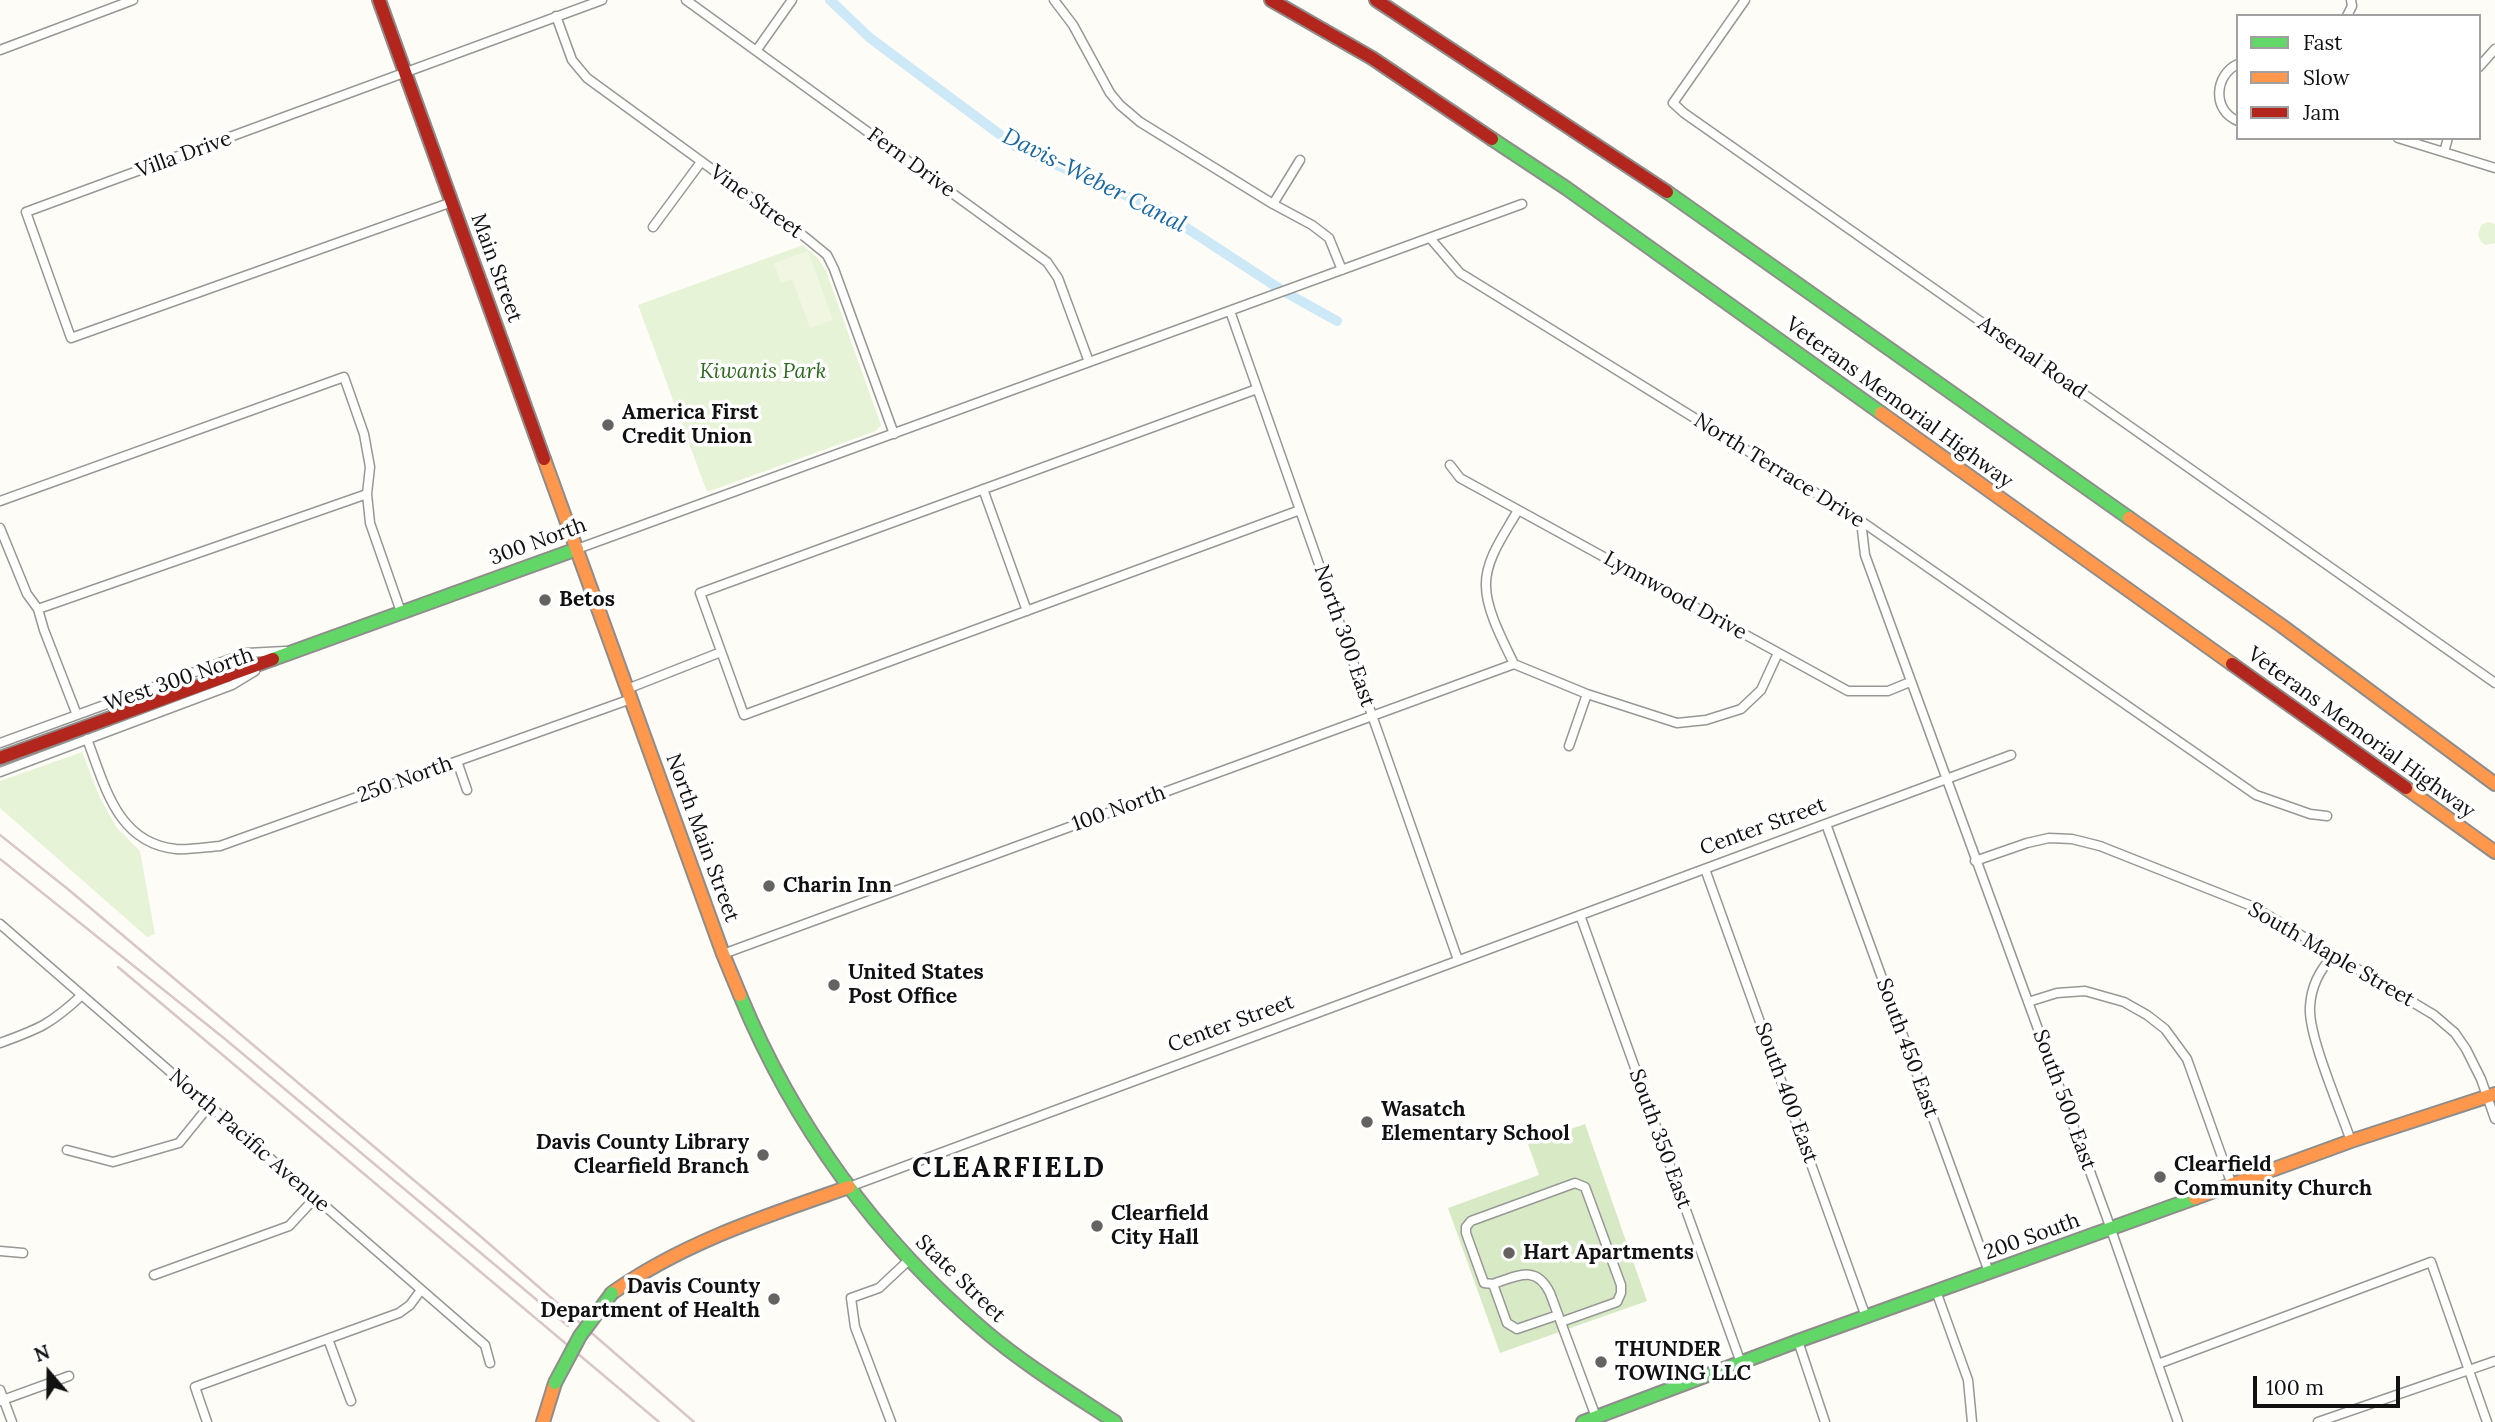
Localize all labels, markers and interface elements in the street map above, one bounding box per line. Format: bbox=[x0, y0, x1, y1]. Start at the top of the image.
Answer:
legend bbox=[2236, 14, 2481, 140]
text: Fast bbox=[2303, 29, 2342, 56]
text: Slow bbox=[2303, 64, 2350, 91]
text: Jam bbox=[2303, 99, 2340, 126]
street label: Fern Drive bbox=[862, 123, 960, 203]
water label: Davis-Weber Canal bbox=[998, 123, 1190, 239]
street label: Villa Drive bbox=[133, 126, 235, 184]
street label: Vine Street bbox=[705, 160, 807, 244]
street label: Main Street bbox=[465, 210, 527, 326]
street label: Arsenal Road bbox=[1973, 311, 2091, 405]
street label: Veterans Memorial Highway bbox=[1780, 312, 2018, 494]
park label: Kiwanis Park bbox=[700, 359, 826, 385]
place label: America First Credit Union bbox=[622, 400, 758, 450]
street label: North Terrace Drive bbox=[1689, 408, 1869, 534]
marker: America First Credit Union bbox=[600, 417, 616, 433]
street label: 300 North bbox=[486, 513, 590, 571]
street label: Lynnwood Drive bbox=[1599, 546, 1751, 646]
street label: North 300 East bbox=[1308, 562, 1380, 710]
place label: Betos bbox=[559, 587, 615, 613]
marker: Betos bbox=[537, 592, 553, 608]
street label: Veterans Memorial Highway bbox=[2242, 642, 2480, 824]
street label: West 300 North bbox=[101, 643, 257, 717]
street label: North Main Street bbox=[660, 750, 744, 926]
street label: 250 North bbox=[354, 751, 456, 809]
street label: 100 North bbox=[1069, 781, 1169, 837]
street label: Center Street bbox=[1697, 793, 1829, 861]
place label: Charin Inn bbox=[783, 873, 892, 899]
marker: Charin Inn bbox=[761, 878, 777, 894]
street label: South Maple Street bbox=[2243, 897, 2419, 1013]
place label: United States Post Office bbox=[848, 960, 984, 1010]
street label: South 450 East bbox=[1870, 975, 1944, 1121]
marker: United States Post Office bbox=[826, 977, 842, 993]
street label: Center Street bbox=[1165, 990, 1297, 1058]
street label: South 400 East bbox=[1749, 1019, 1823, 1167]
street label: South 500 East bbox=[2027, 1026, 2101, 1174]
street label: North Pacific Avenue bbox=[163, 1064, 335, 1218]
street label: South 350 East bbox=[1623, 1066, 1697, 1212]
place label: Wasatch Elementary School bbox=[1381, 1097, 1570, 1147]
marker: Wasatch Elementary School bbox=[1359, 1114, 1375, 1130]
place label: Davis County Library Clearfield Branch bbox=[536, 1130, 749, 1180]
marker: Davis County Library Clearfield Branch bbox=[755, 1147, 771, 1163]
district label: CLEARFIELD bbox=[913, 1152, 1105, 1186]
place label: Clearfield Community Church bbox=[2174, 1152, 2372, 1202]
marker: Clearfield Community Church bbox=[2152, 1169, 2168, 1185]
place label: Clearfield City Hall bbox=[1111, 1201, 1209, 1251]
street label: 200 South bbox=[1981, 1208, 2083, 1266]
marker: Clearfield City Hall bbox=[1089, 1218, 1105, 1234]
street label: State Street bbox=[910, 1230, 1010, 1328]
place label: Hart Apartments bbox=[1523, 1240, 1694, 1266]
marker: Hart Apartments bbox=[1501, 1245, 1517, 1261]
place label: Davis County Department of Health bbox=[540, 1274, 760, 1324]
marker: Davis County Department of Health bbox=[766, 1291, 782, 1307]
place label: THUNDER TOWING LLC bbox=[1615, 1337, 1751, 1387]
north arrow bbox=[14, 1338, 84, 1408]
text: N bbox=[31, 1339, 53, 1367]
marker: THUNDER TOWING LLC bbox=[1593, 1354, 1609, 1370]
scale bar bbox=[2257, 1362, 2404, 1406]
text: 100 m bbox=[2266, 1374, 2324, 1401]

